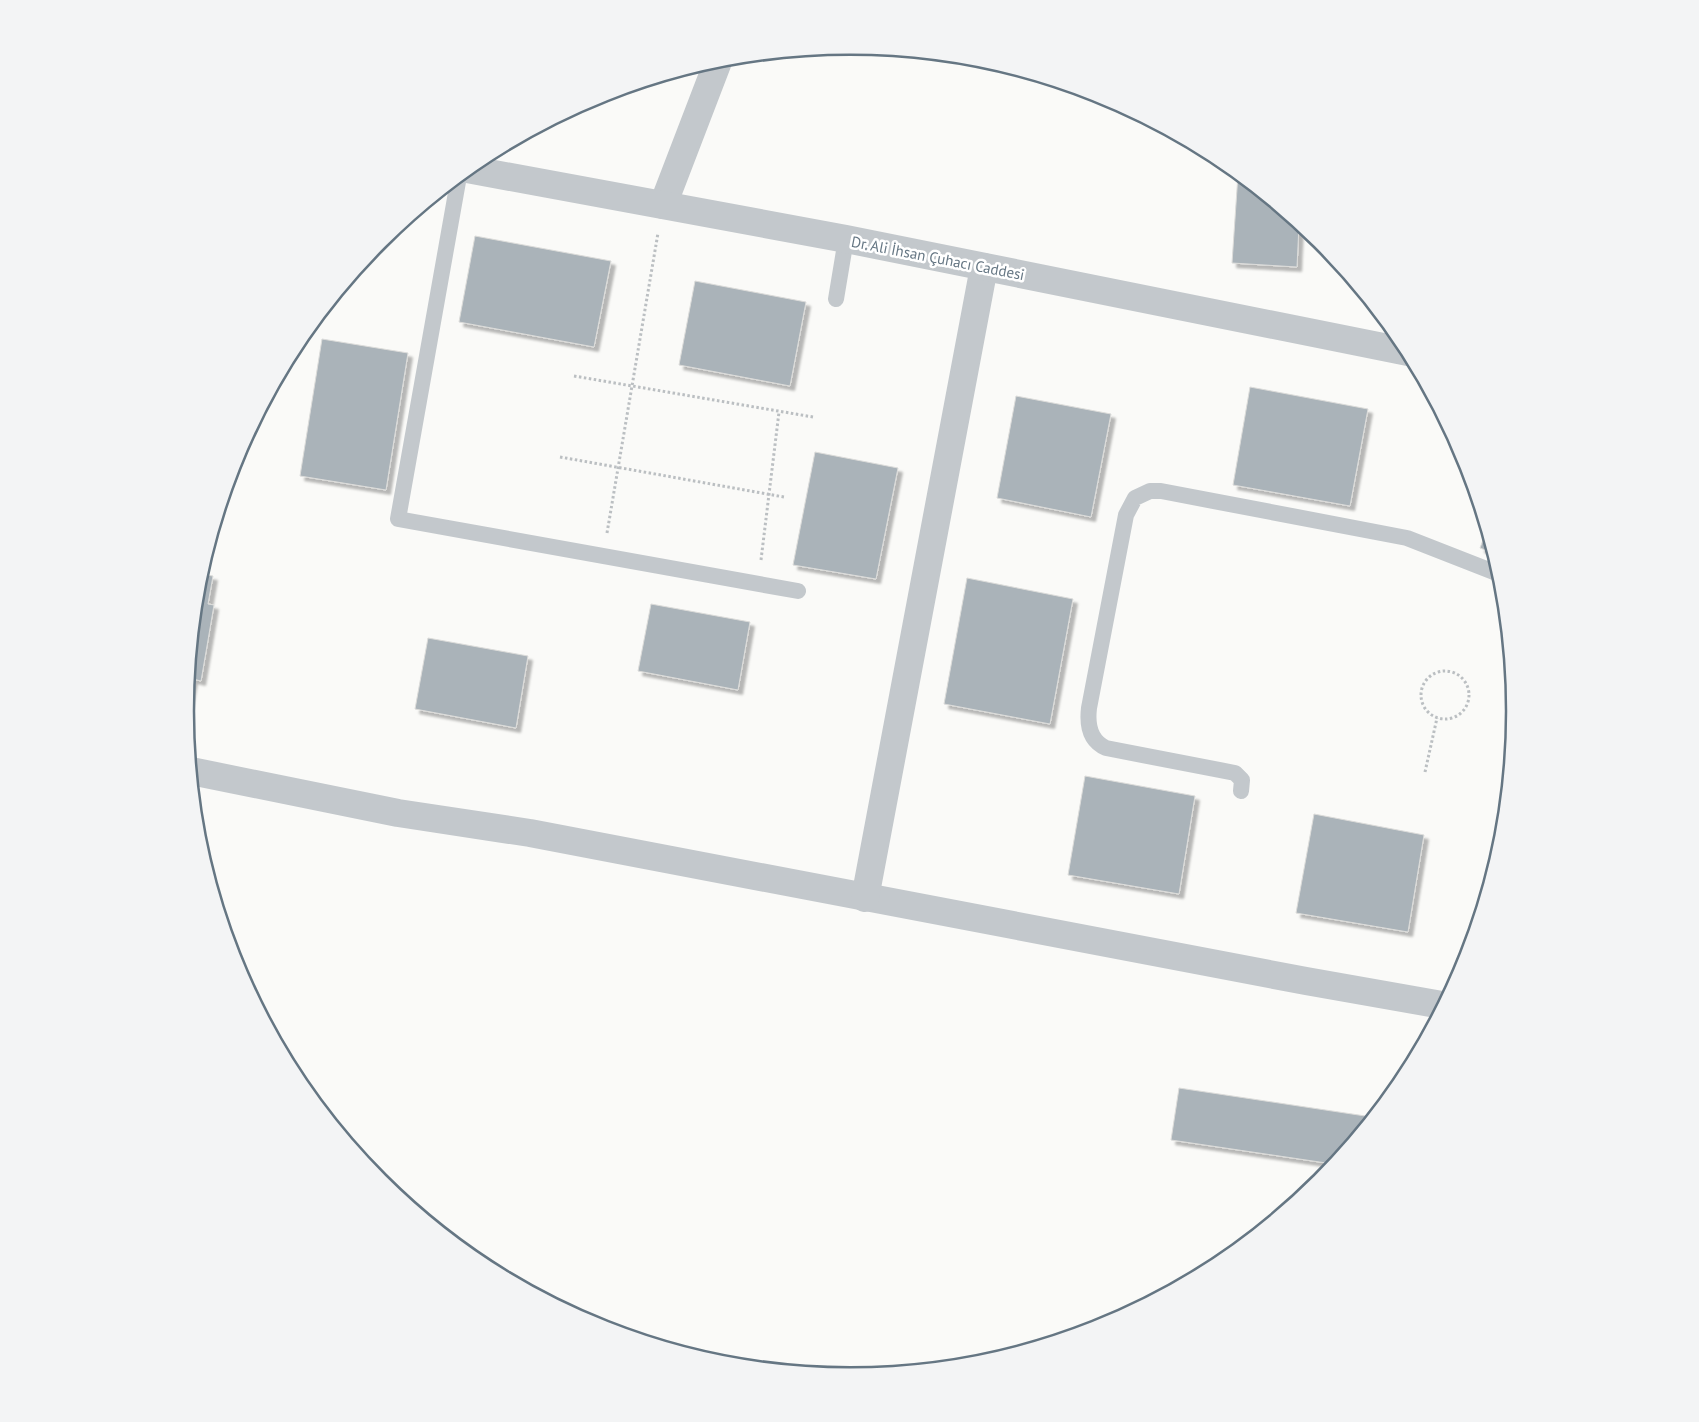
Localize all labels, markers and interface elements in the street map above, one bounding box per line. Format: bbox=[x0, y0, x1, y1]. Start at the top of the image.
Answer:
street label: Dr. Ali İhsan Çuhacı Caddesi bbox=[850, 232, 1026, 284]

